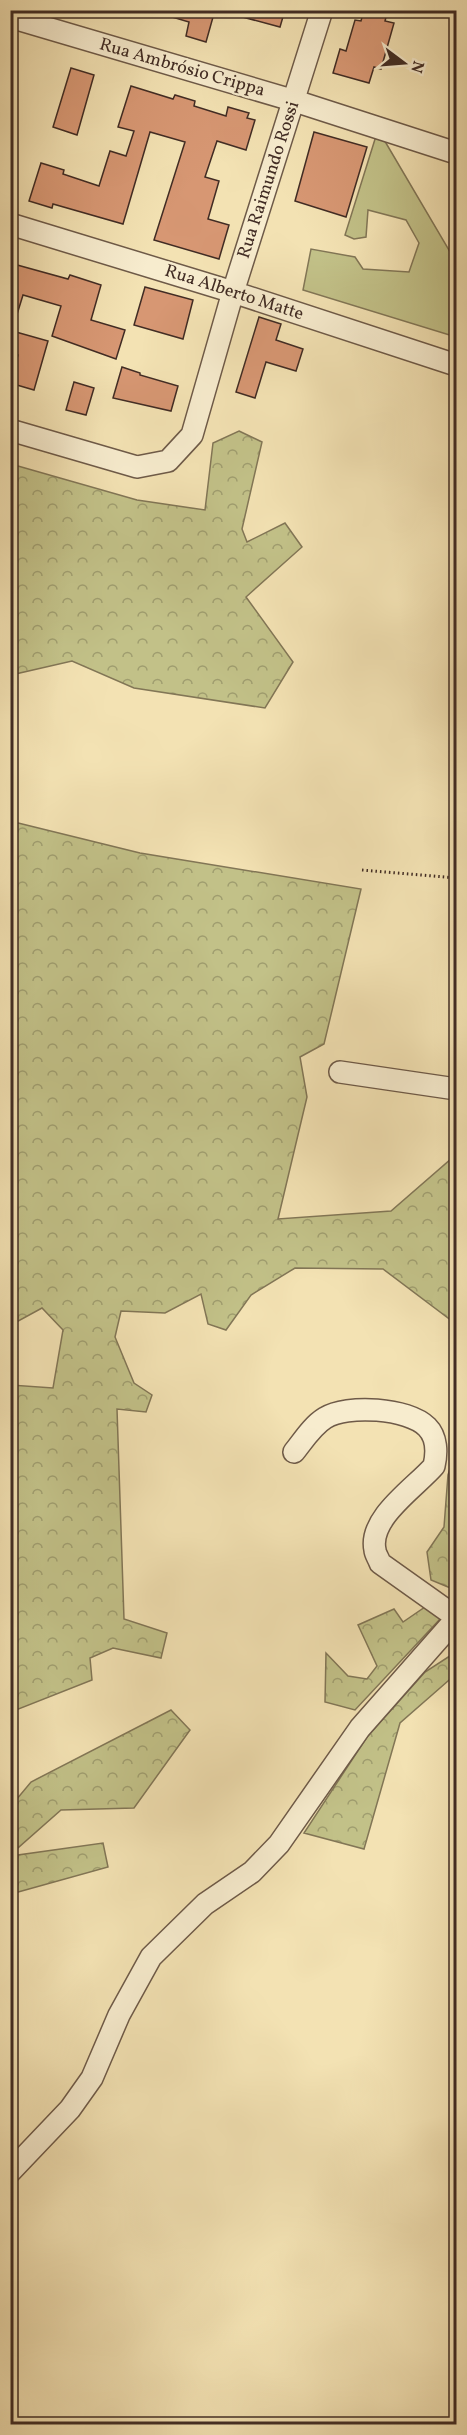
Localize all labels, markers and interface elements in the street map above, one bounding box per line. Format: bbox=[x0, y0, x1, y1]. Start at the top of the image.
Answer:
street label: Rua Ambrósio Crippa bbox=[96, 32, 268, 104]
north arrow bbox=[374, 33, 434, 93]
text: N bbox=[404, 58, 429, 76]
street label: Rua Raimundo Rossi bbox=[232, 98, 306, 262]
street label: Rua Alberto Matte bbox=[161, 259, 307, 327]

